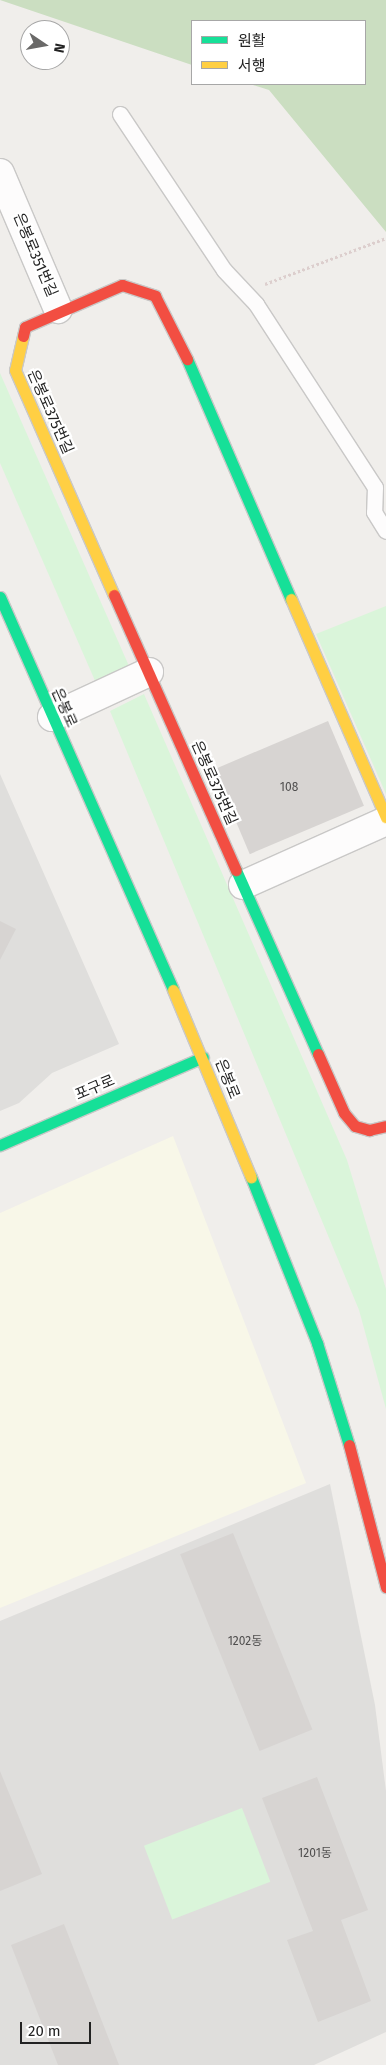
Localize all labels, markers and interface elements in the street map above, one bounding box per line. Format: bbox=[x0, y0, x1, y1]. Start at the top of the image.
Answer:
north arrow bbox=[20, 20, 70, 70]
legend bbox=[191, 20, 366, 85]
text: 원활 bbox=[238, 32, 266, 50]
text: N bbox=[50, 42, 68, 54]
text: 서행 bbox=[238, 57, 266, 75]
street label: 은봉로351번길 bbox=[9, 210, 61, 300]
street label: 은봉로375번길 bbox=[23, 367, 77, 457]
street label: 은봉로 bbox=[47, 685, 81, 731]
street label: 은봉로375번길 bbox=[187, 738, 241, 828]
house number: 108 bbox=[280, 781, 298, 795]
street label: 은봉로 bbox=[211, 1056, 243, 1102]
street label: 포구로 bbox=[72, 1072, 118, 1104]
house number: 1202동 bbox=[228, 1635, 262, 1649]
house number: 1201동 bbox=[298, 1847, 332, 1861]
scale bar bbox=[22, 2012, 94, 2044]
text: 20 m bbox=[28, 2022, 61, 2040]

